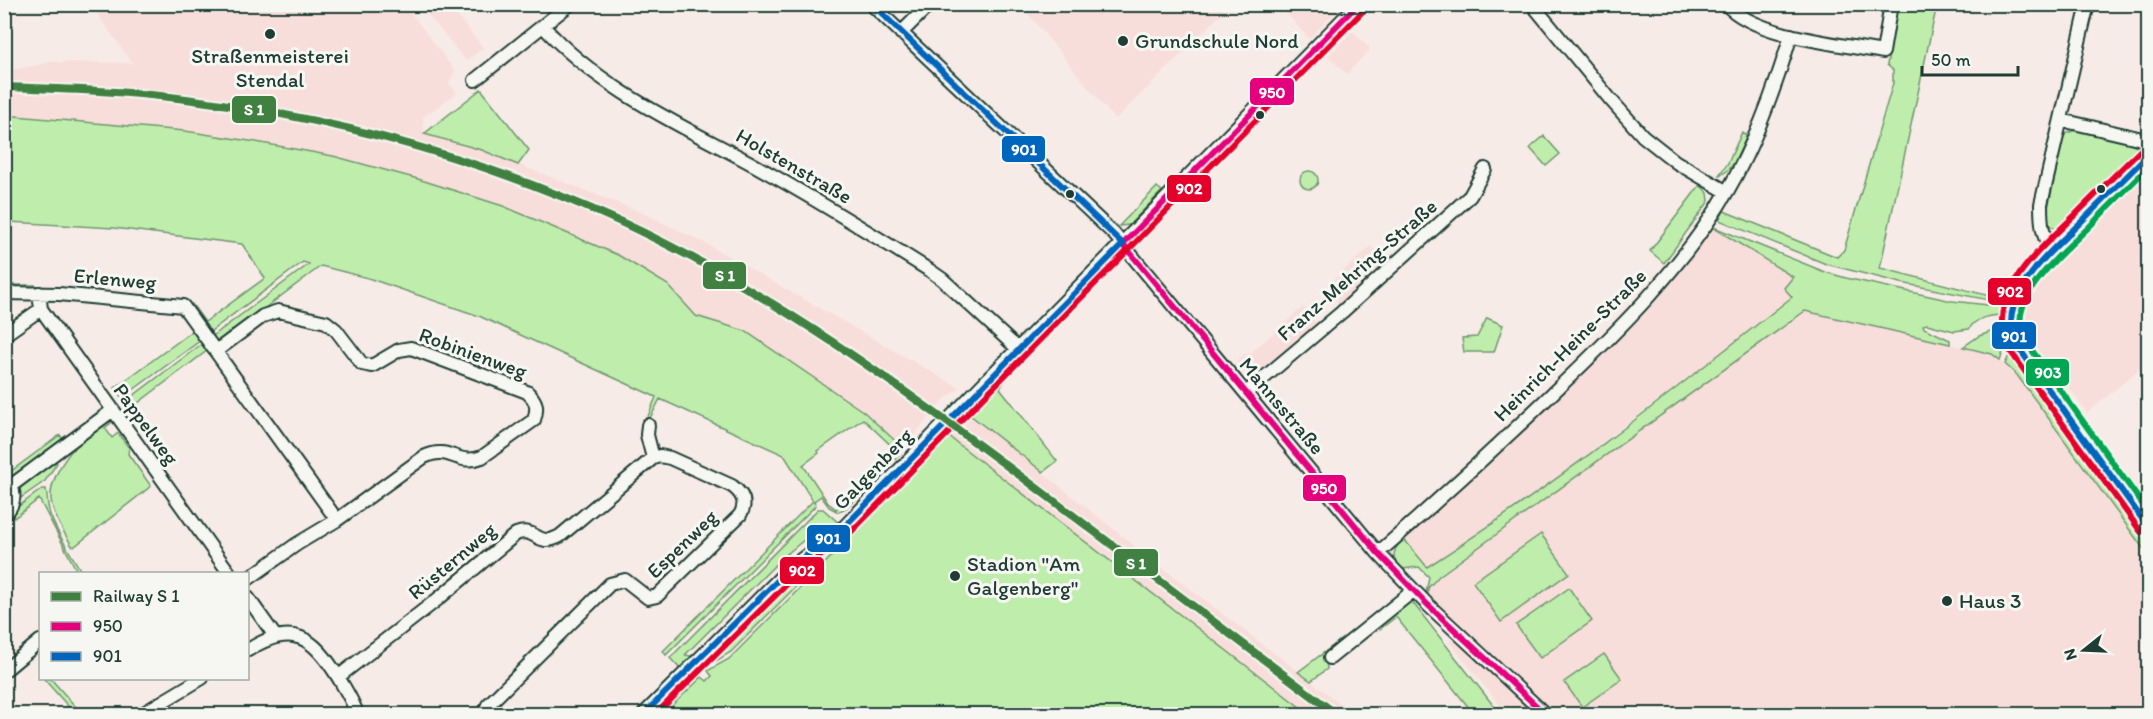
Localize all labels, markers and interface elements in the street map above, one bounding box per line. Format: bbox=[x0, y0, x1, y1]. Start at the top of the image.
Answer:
marker: Straßenmeisterei Stendal bbox=[263, 27, 277, 41]
place label: Grundschule Nord bbox=[1135, 28, 1299, 53]
marker: Grundschule Nord bbox=[1116, 34, 1130, 48]
scale bar bbox=[1922, 39, 2018, 77]
place label: Straßenmeisterei Stendal bbox=[191, 43, 349, 92]
text: 50 m bbox=[1931, 49, 1971, 71]
line badge: 950 bbox=[1249, 77, 1295, 106]
text: 950 bbox=[1259, 83, 1285, 102]
line badge: S 1 bbox=[231, 95, 277, 124]
text: S 1 bbox=[244, 100, 265, 119]
unlabelled marker bbox=[1254, 109, 1266, 121]
street label: Holstenstraße bbox=[732, 122, 857, 209]
line badge: 901 bbox=[1001, 135, 1046, 163]
text: 901 bbox=[1011, 140, 1037, 159]
line badge: 902 bbox=[1166, 174, 1212, 203]
text: 902 bbox=[1176, 179, 1203, 198]
unlabelled marker bbox=[2095, 183, 2107, 195]
unlabelled marker bbox=[1064, 188, 1076, 200]
street label: Franz-Mehring-Straße bbox=[1272, 193, 1442, 346]
line badge: S 1 bbox=[702, 261, 747, 290]
street label: Erlenweg bbox=[73, 262, 158, 295]
street label: Heinrich-Heine-Straße bbox=[1488, 263, 1651, 426]
text: S 1 bbox=[715, 266, 736, 285]
line badge: 902 bbox=[1987, 277, 2032, 306]
text: 902 bbox=[1997, 282, 2024, 301]
street label: Robinienweg bbox=[416, 321, 531, 384]
line badge: 901 bbox=[1991, 321, 2037, 350]
text: 901 bbox=[2001, 327, 2027, 346]
street label: Mannsstraße bbox=[1234, 352, 1330, 459]
line badge: 903 bbox=[2025, 358, 2070, 387]
text: 903 bbox=[2035, 363, 2062, 382]
street label: Pappelweg bbox=[108, 378, 185, 470]
street label: Galgenberg bbox=[828, 423, 918, 515]
line badge: 950 bbox=[1302, 474, 1347, 502]
text: 950 bbox=[1311, 479, 1337, 498]
street label: Espenweg bbox=[641, 504, 722, 583]
street label: Rüsternweg bbox=[403, 517, 501, 605]
line badge: 901 bbox=[806, 524, 851, 553]
text: 901 bbox=[815, 529, 841, 548]
line badge: S 1 bbox=[1113, 548, 1159, 577]
place label: Stadion "Am Galgenberg" bbox=[967, 551, 1081, 600]
text: S 1 bbox=[1126, 554, 1147, 573]
line badge: 902 bbox=[779, 556, 825, 585]
text: 902 bbox=[789, 561, 816, 580]
marker: Stadion "Am Galgenberg" bbox=[948, 569, 962, 583]
legend bbox=[39, 572, 249, 680]
text: Railway S 1 bbox=[93, 585, 180, 607]
place label: Haus 3 bbox=[1959, 588, 2021, 613]
marker: Haus 3 bbox=[1940, 594, 1954, 608]
text: 950 bbox=[93, 615, 123, 637]
north arrow bbox=[2054, 620, 2114, 680]
text: 901 bbox=[93, 645, 122, 667]
text: N bbox=[2060, 646, 2081, 663]

